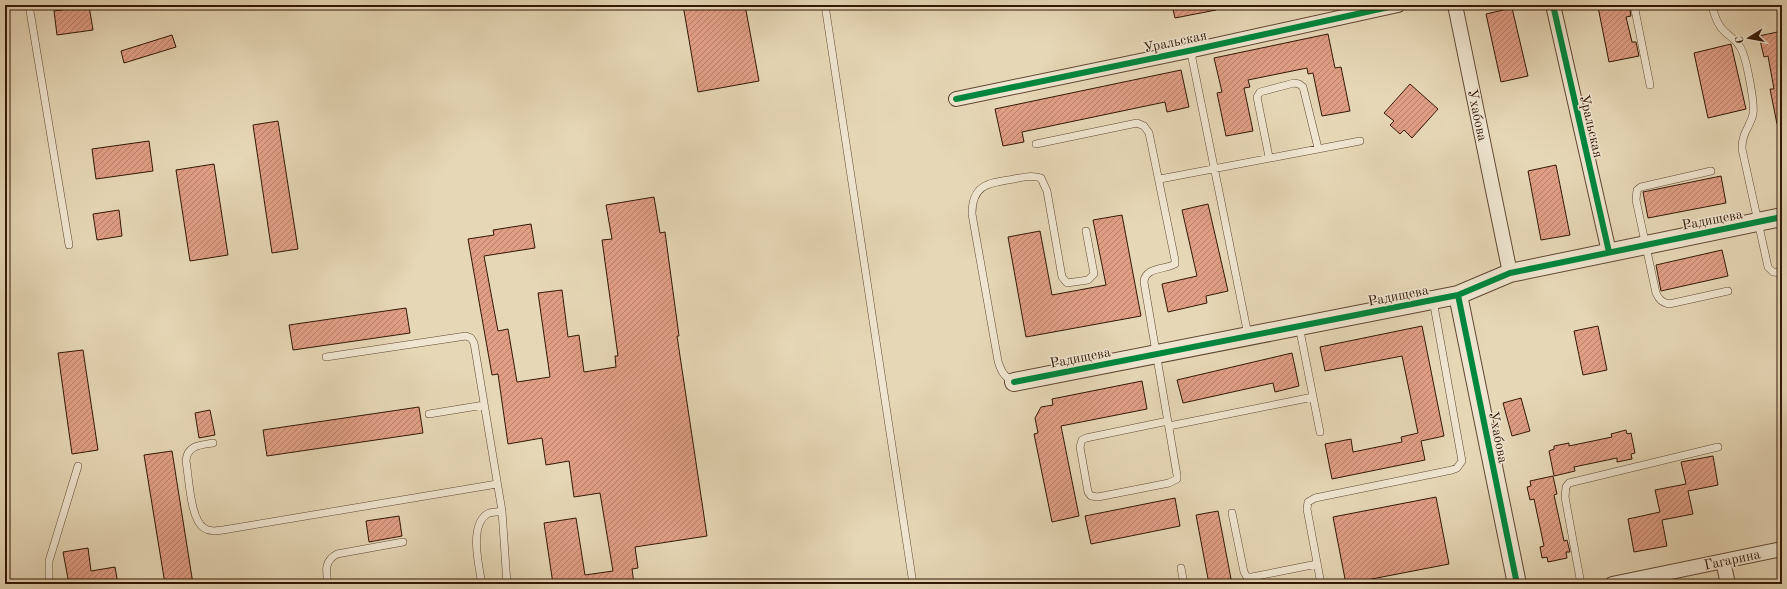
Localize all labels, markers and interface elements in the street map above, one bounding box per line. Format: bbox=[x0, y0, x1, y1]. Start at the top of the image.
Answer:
north arrow bbox=[1729, 18, 1769, 58]
street label: Уральская bbox=[1142, 28, 1208, 56]
text: С bbox=[1735, 35, 1747, 44]
street label: Ухабова bbox=[1465, 88, 1489, 142]
street label: Уральская bbox=[1577, 93, 1605, 159]
street label: Радищева bbox=[1681, 207, 1744, 233]
street label: Радищева bbox=[1367, 283, 1430, 309]
street label: Радищева bbox=[1049, 345, 1112, 371]
street label: Ухабова bbox=[1486, 410, 1510, 464]
street label: Гагарина bbox=[1703, 547, 1762, 573]

